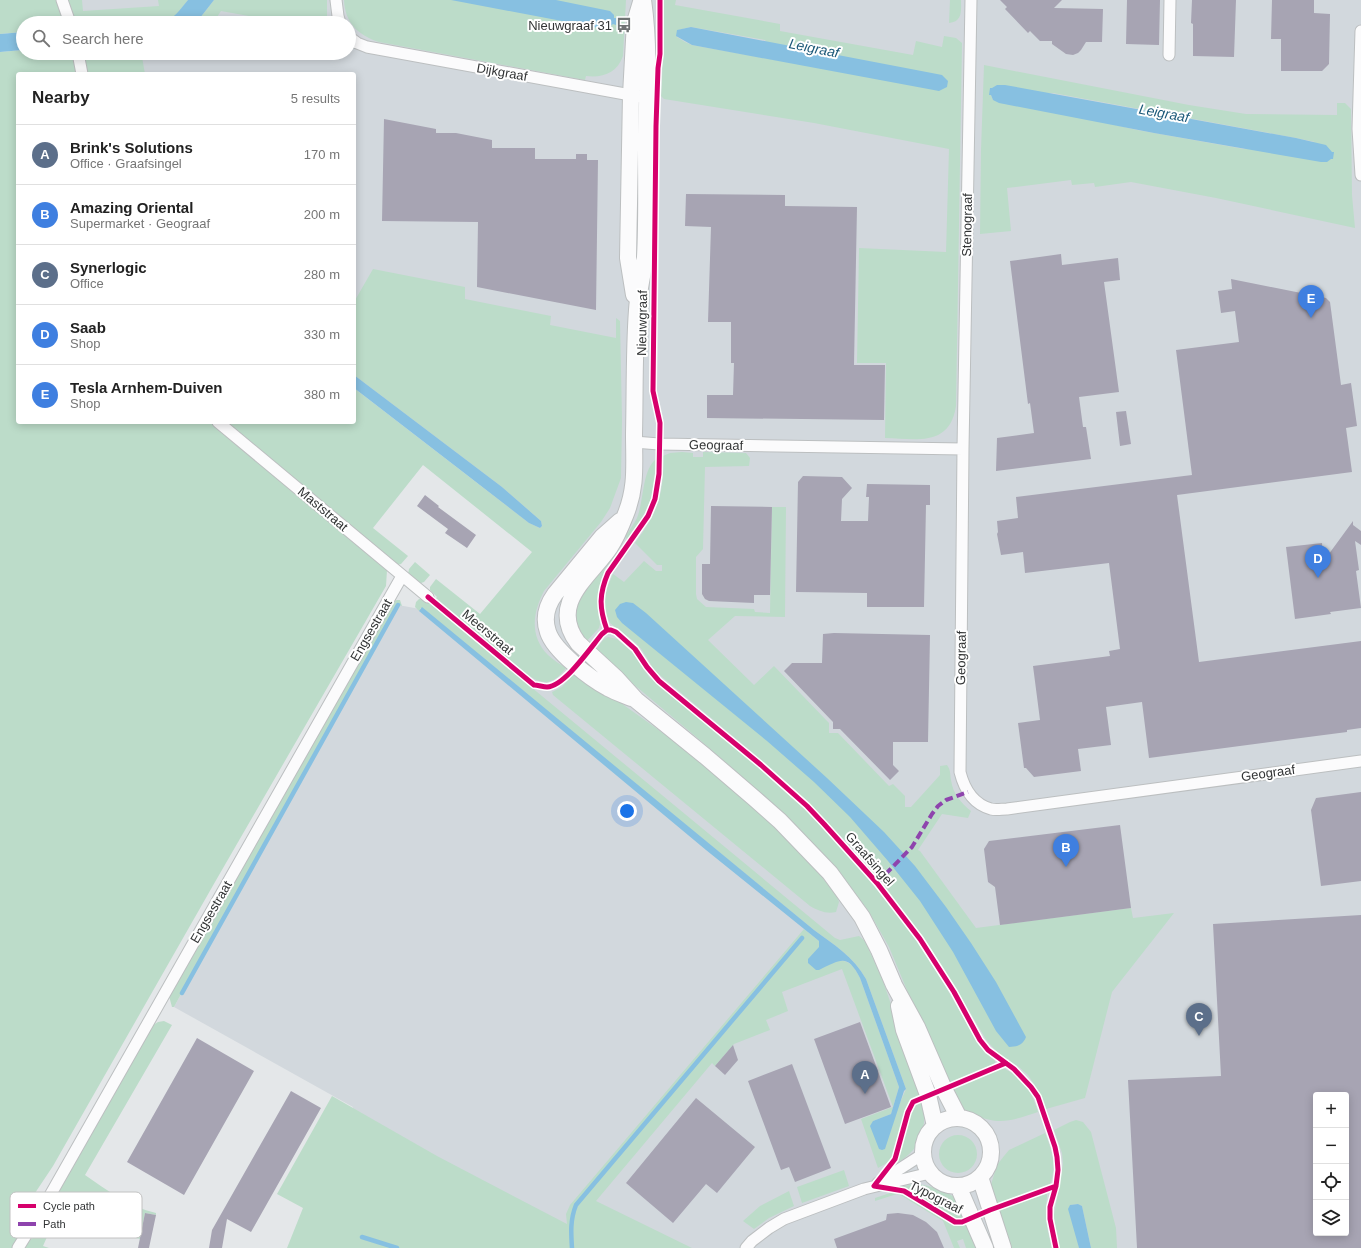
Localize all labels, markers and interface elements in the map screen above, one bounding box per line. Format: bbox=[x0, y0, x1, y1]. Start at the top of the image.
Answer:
search box bbox=[16, 16, 356, 60]
bus stop icon: Nieuwgraaf 31 bbox=[615, 16, 633, 34]
place label: Nieuwgraaf 31 bbox=[528, 18, 612, 33]
icon: search bbox=[30, 27, 52, 49]
text: Search here bbox=[62, 30, 144, 47]
water label: Leigraaf bbox=[788, 35, 842, 61]
street label: Dijkgraaf bbox=[475, 60, 529, 84]
text: Nearby bbox=[32, 88, 90, 107]
text: 5 results bbox=[291, 91, 340, 106]
water label: Leigraaf bbox=[1138, 101, 1192, 126]
text: Brink's Solutions bbox=[70, 139, 193, 156]
text: A bbox=[40, 147, 50, 162]
text: 170 m bbox=[304, 147, 340, 162]
text: Office · Graafsingel bbox=[70, 156, 182, 171]
street label: Stenograaf bbox=[959, 193, 975, 257]
text: Amazing Oriental bbox=[70, 199, 193, 216]
text: B bbox=[40, 207, 50, 222]
text: 200 m bbox=[304, 207, 340, 222]
text: Supermarket · Geograaf bbox=[70, 216, 210, 231]
text: Synerlogic bbox=[70, 259, 147, 276]
text: C bbox=[40, 267, 50, 282]
text: 280 m bbox=[304, 267, 340, 282]
text: Office bbox=[70, 276, 104, 291]
pin: E bbox=[1298, 285, 1324, 318]
street label: Nieuwgraaf bbox=[634, 290, 650, 356]
text: Saab bbox=[70, 319, 106, 336]
text: D bbox=[40, 327, 50, 342]
text: 330 m bbox=[304, 327, 340, 342]
text: Shop bbox=[70, 336, 100, 351]
text: Tesla Arnhem-Duiven bbox=[70, 379, 223, 396]
text: E bbox=[41, 387, 49, 402]
text: 380 m bbox=[304, 387, 340, 402]
text: Shop bbox=[70, 396, 100, 411]
street label: Geograaf bbox=[689, 437, 744, 453]
street label: Maststraat bbox=[295, 484, 351, 534]
pin: D bbox=[1305, 545, 1331, 578]
street label: Engsestraat bbox=[347, 596, 395, 664]
street label: Meerstraat bbox=[459, 606, 517, 658]
street label: Geograaf bbox=[953, 630, 969, 685]
street label: Geograaf bbox=[1240, 762, 1296, 784]
your location bbox=[617, 801, 637, 821]
street label: Graafsingel bbox=[843, 829, 898, 889]
pin: B bbox=[1053, 834, 1079, 867]
street label: Engsestraat bbox=[187, 878, 235, 946]
pin: C bbox=[1186, 1003, 1212, 1036]
pin: A bbox=[852, 1061, 878, 1094]
map controls bbox=[1313, 1092, 1349, 1236]
button: + bbox=[1313, 1092, 1349, 1128]
button: − bbox=[1313, 1128, 1349, 1164]
button: locate bbox=[1313, 1164, 1349, 1200]
street label: Typograaf bbox=[907, 1177, 966, 1217]
legend bbox=[10, 1192, 142, 1238]
text: Cycle path bbox=[43, 1200, 95, 1212]
button: layers bbox=[1313, 1200, 1349, 1236]
text: Path bbox=[43, 1218, 66, 1230]

